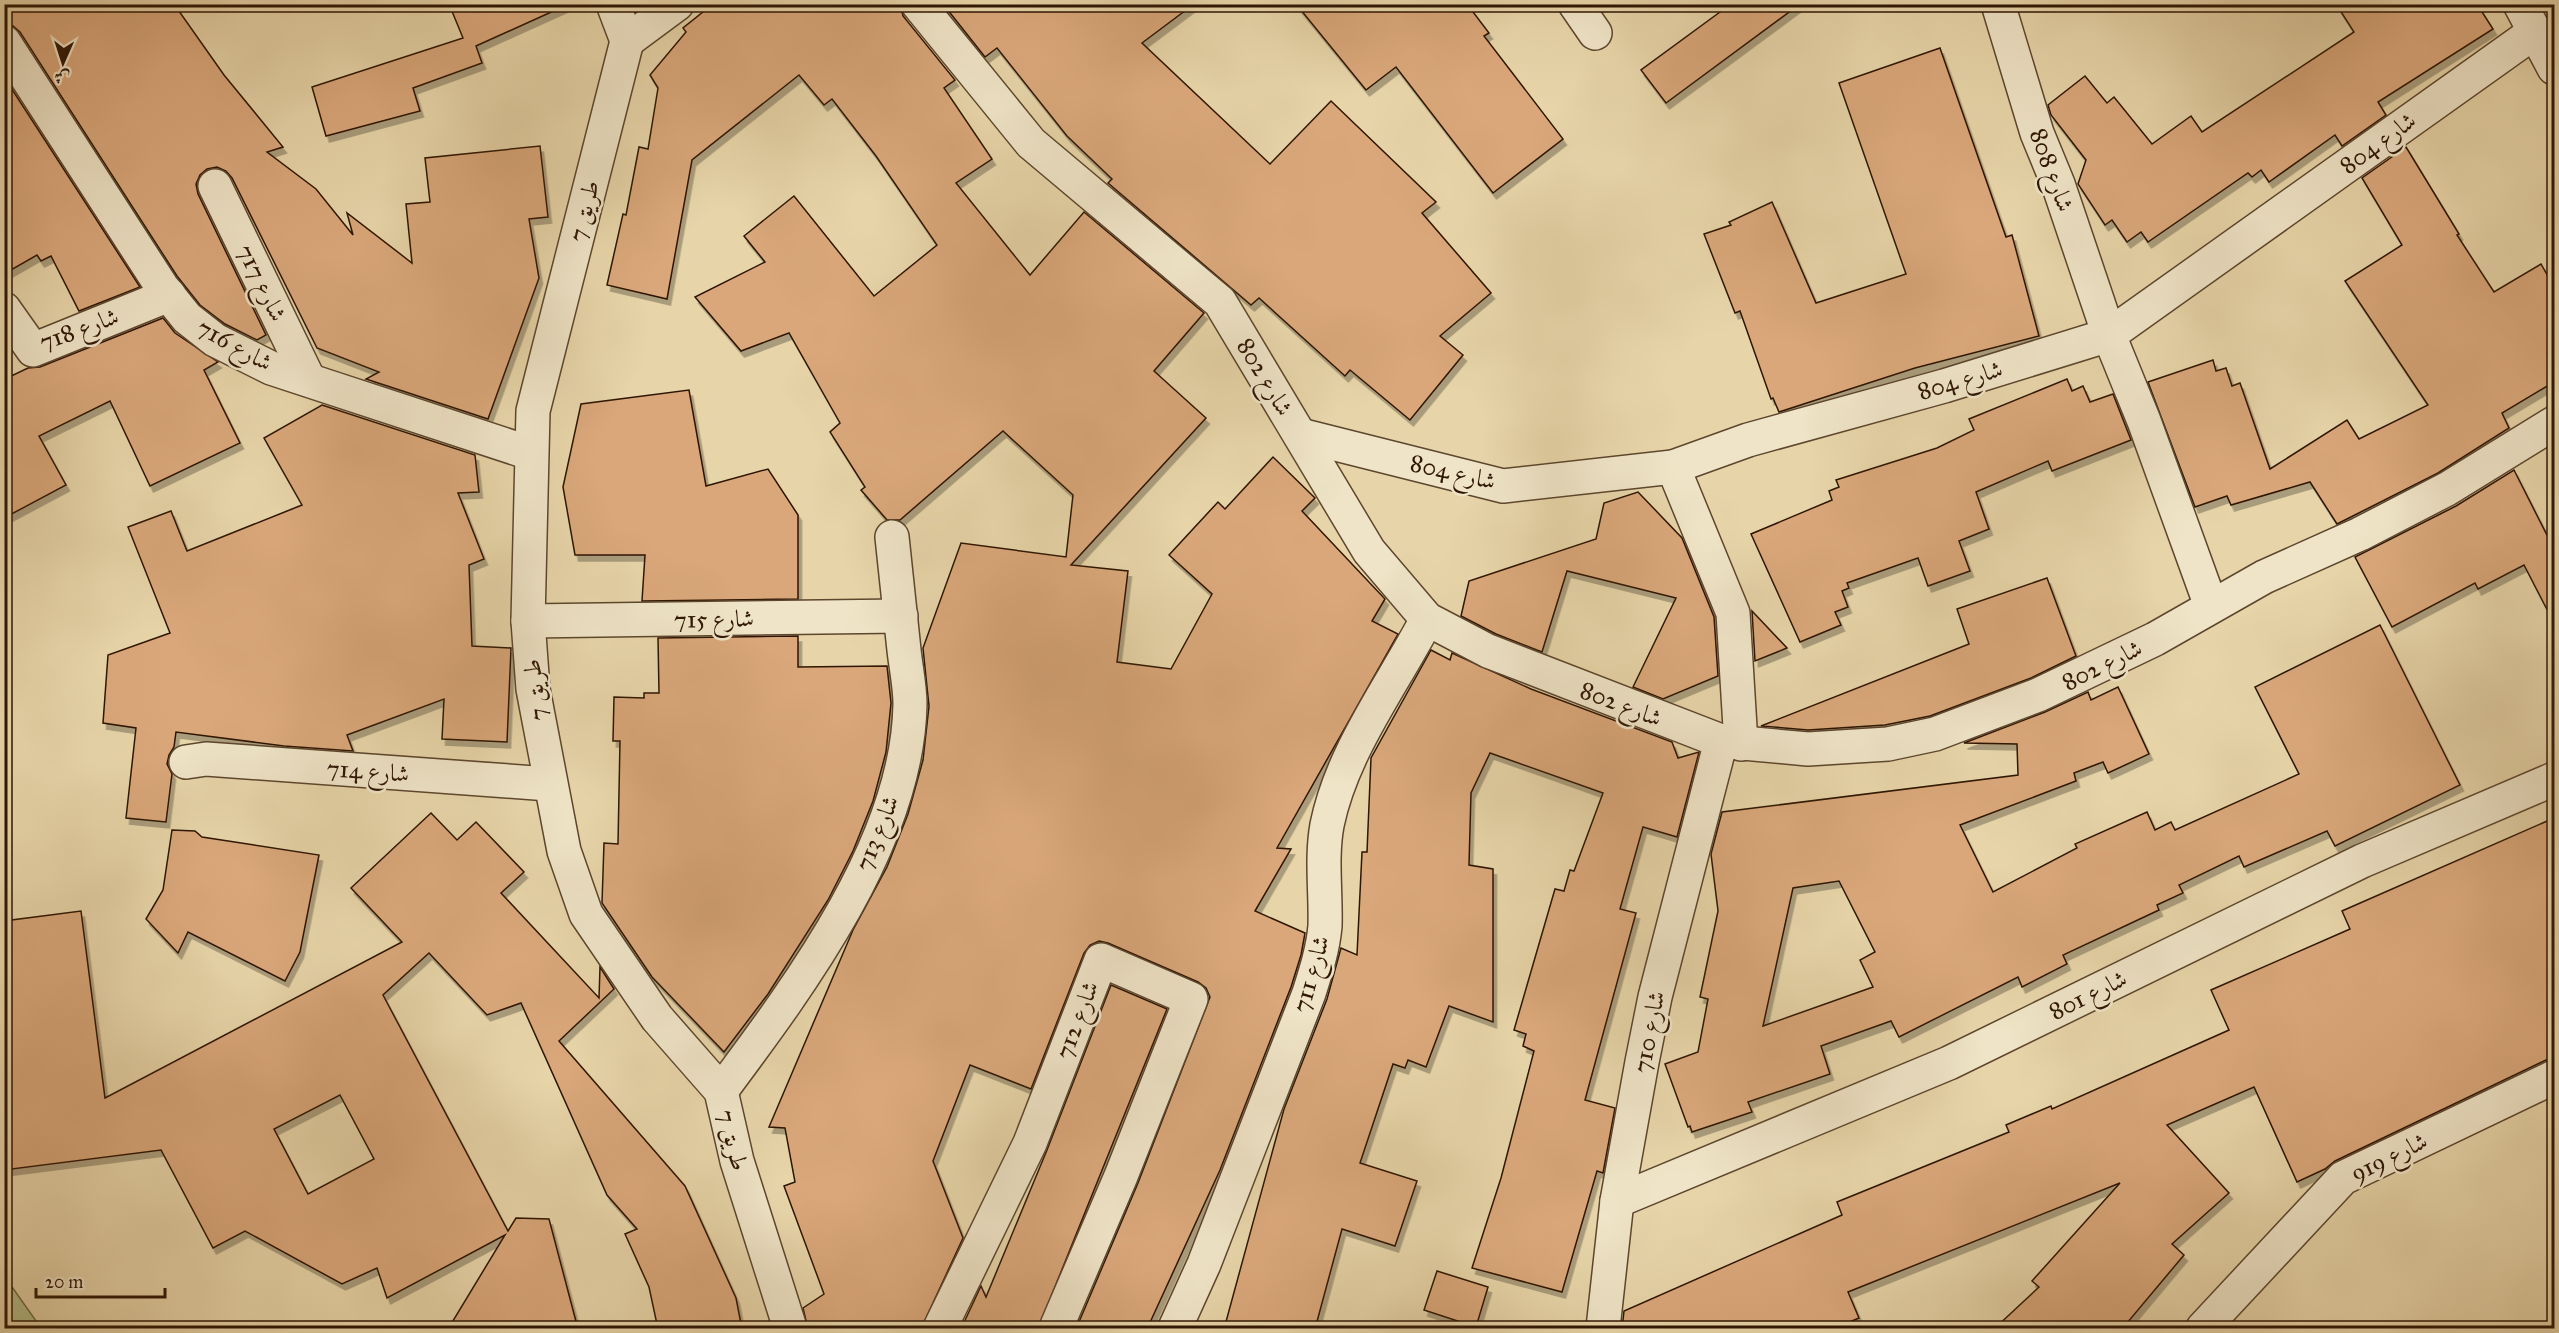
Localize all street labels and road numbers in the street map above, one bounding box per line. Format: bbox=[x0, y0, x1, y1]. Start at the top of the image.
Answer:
street label: شارع 804 bbox=[2334, 105, 2425, 185]
street label: شارع 808 bbox=[2018, 124, 2081, 217]
street label: 7 طريق bbox=[562, 177, 606, 245]
street label: شارع 717 bbox=[226, 240, 293, 329]
street label: شارع 718 bbox=[35, 301, 124, 362]
street label: شارع 716 bbox=[190, 312, 278, 382]
street label: شارع 802 bbox=[1226, 333, 1300, 424]
street label: شارع 804 bbox=[1914, 354, 2007, 411]
street label: شارع 804 bbox=[1406, 448, 1499, 501]
street label: شارع 715 bbox=[674, 603, 754, 640]
street label: شارع 802 bbox=[2057, 633, 2149, 702]
street label: 7 طريق bbox=[516, 657, 554, 723]
street label: شارع 802 bbox=[1574, 675, 1666, 738]
street label: شارع 714 bbox=[325, 753, 410, 794]
street label: شارع 713 bbox=[848, 791, 910, 877]
street label: شارع 711 bbox=[1286, 932, 1341, 1017]
street label: شارع 801 bbox=[2044, 963, 2134, 1031]
street label: شارع 712 bbox=[1048, 977, 1110, 1065]
street label: شارع 710 bbox=[1626, 988, 1677, 1077]
street label: 7 طريق bbox=[711, 1106, 755, 1174]
street label: شارع 919 bbox=[2346, 1126, 2435, 1193]

